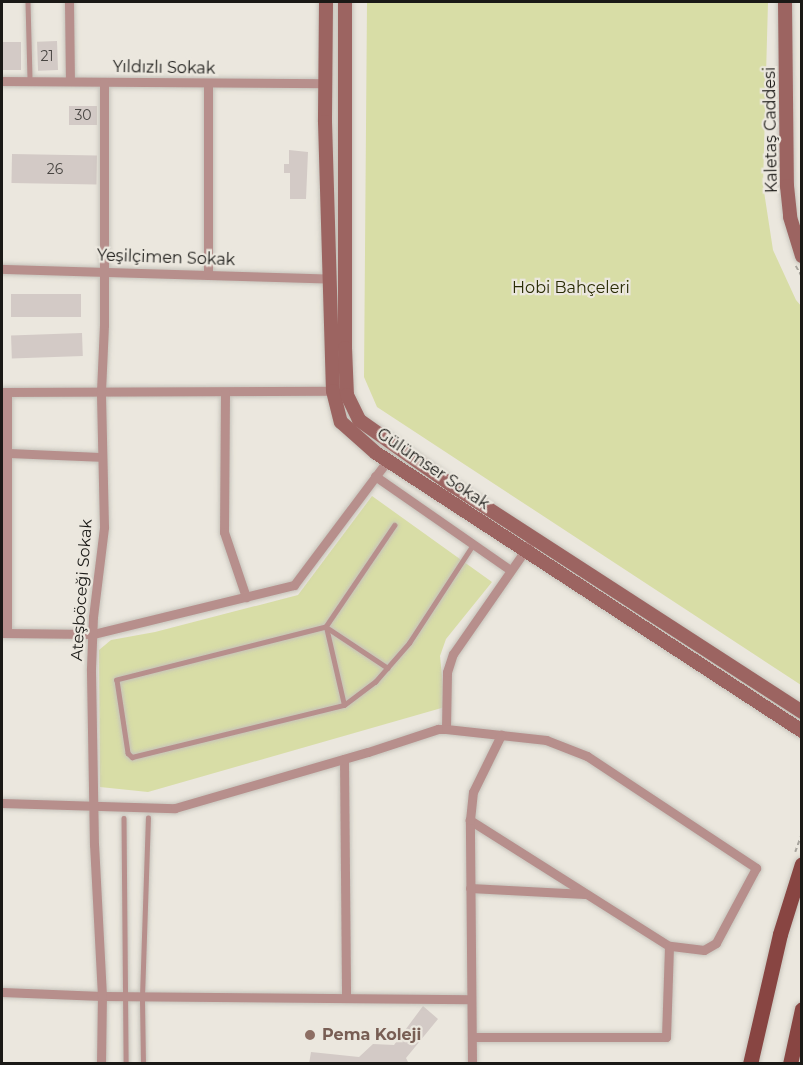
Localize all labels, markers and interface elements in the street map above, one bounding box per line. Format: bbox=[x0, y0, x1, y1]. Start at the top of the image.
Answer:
house number: 21 bbox=[40, 48, 54, 64]
street label: Yıldızlı Sokak bbox=[113, 58, 215, 78]
street label: Kaletaş Caddesi bbox=[760, 67, 782, 193]
house number: 30 bbox=[74, 107, 92, 123]
house number: 26 bbox=[47, 161, 63, 177]
street label: Yeşilçimen Sokak bbox=[97, 246, 235, 270]
park label: Hobi Bahçeleri bbox=[512, 278, 630, 298]
street label: Gülümser Sokak bbox=[373, 424, 493, 514]
street label: Ateşböceği Sokak bbox=[67, 518, 97, 662]
place label: Pema Koleji bbox=[322, 1025, 421, 1045]
marker: Pema Koleji bbox=[303, 1028, 317, 1042]

